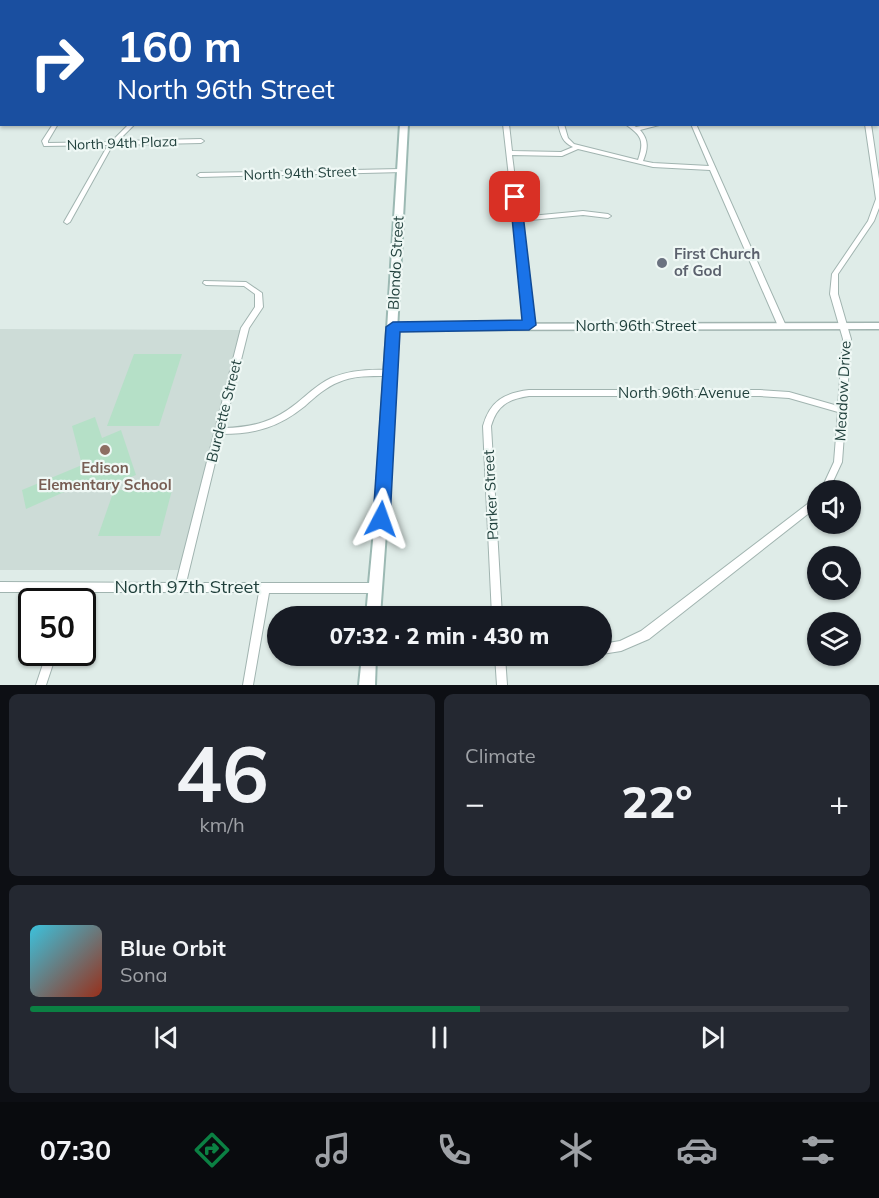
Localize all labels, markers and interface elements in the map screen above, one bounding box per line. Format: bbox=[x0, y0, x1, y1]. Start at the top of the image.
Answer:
text: 160 m bbox=[117, 20, 242, 73]
icon: right bbox=[18, 24, 96, 102]
text: North 96th Street bbox=[117, 72, 335, 106]
street label: North 94th Plaza bbox=[66, 132, 178, 154]
street label: North 94th Street bbox=[243, 162, 357, 184]
pin bbox=[489, 171, 540, 222]
icon: arrive bbox=[498, 180, 531, 213]
street label: Blondo Street bbox=[384, 215, 407, 310]
place label: First Church of God bbox=[674, 244, 760, 280]
marker: First Church of God bbox=[655, 256, 669, 270]
street label: North 96th Street bbox=[575, 316, 697, 335]
street label: Meadow Drive bbox=[830, 340, 855, 442]
street label: Burdette Street bbox=[202, 358, 245, 464]
street label: North 96th Avenue bbox=[618, 383, 750, 402]
marker: Edison Elementary School bbox=[98, 443, 112, 457]
street label: Parker Street bbox=[479, 449, 502, 541]
place label: Edison Elementary School bbox=[38, 458, 172, 494]
map controls bbox=[807, 480, 861, 666]
button: sound bbox=[807, 480, 861, 534]
position arrow bbox=[349, 487, 413, 551]
button: search bbox=[807, 546, 861, 600]
street label: North 97th Street bbox=[114, 575, 260, 598]
speed limit sign: 50 bbox=[18, 588, 96, 666]
button: layers bbox=[807, 612, 861, 666]
text: 07:32 · 2 min · 430 m bbox=[330, 622, 549, 650]
text: 46 bbox=[175, 724, 269, 822]
text: Climate bbox=[465, 743, 536, 768]
text: 22° bbox=[621, 773, 693, 829]
text: − bbox=[465, 782, 485, 823]
text: + bbox=[829, 782, 849, 823]
text: km/h bbox=[199, 812, 245, 837]
text: Blue Orbit bbox=[120, 934, 226, 962]
text: Sona bbox=[120, 962, 168, 987]
icon: previous bbox=[150, 1021, 183, 1054]
icon: pause bbox=[423, 1021, 456, 1054]
icon: next bbox=[696, 1021, 729, 1054]
icon: directions bbox=[191, 1129, 233, 1171]
icon: music bbox=[312, 1129, 354, 1171]
icon: phone bbox=[433, 1129, 475, 1171]
icon: climate bbox=[555, 1129, 597, 1171]
icon: car bbox=[676, 1129, 718, 1171]
icon: filters bbox=[797, 1129, 839, 1171]
text: 07:30 bbox=[40, 1133, 111, 1167]

